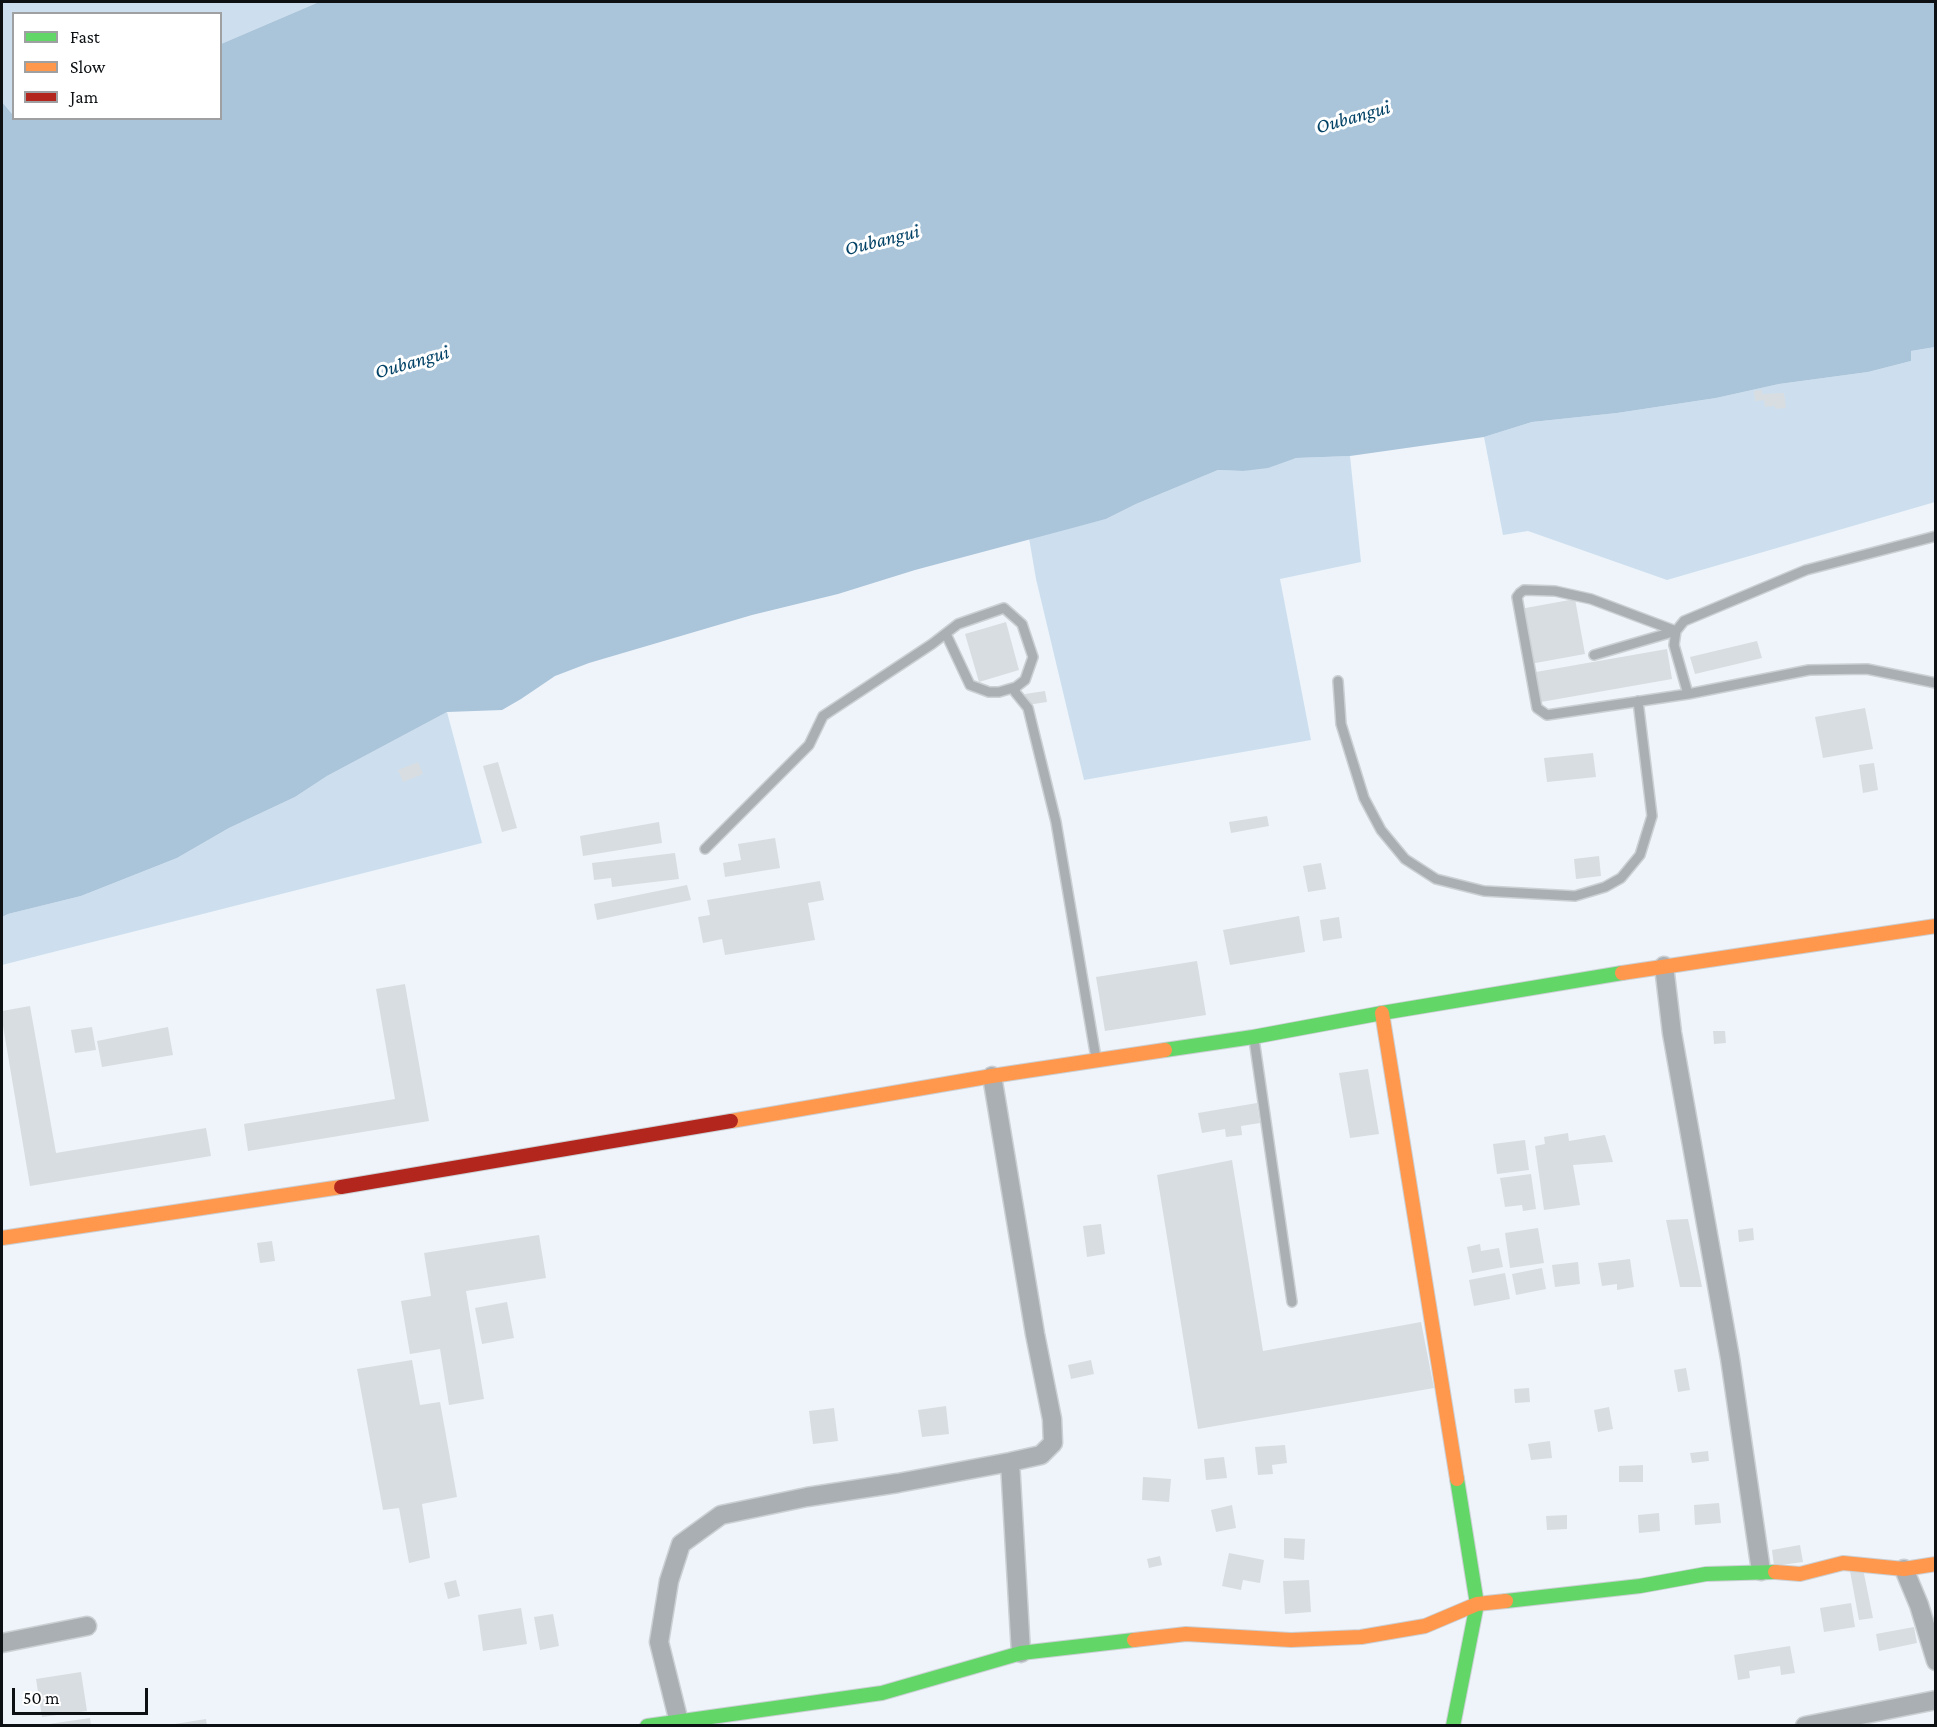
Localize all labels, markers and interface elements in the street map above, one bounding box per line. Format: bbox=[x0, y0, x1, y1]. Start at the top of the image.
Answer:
legend bbox=[12, 12, 222, 120]
text: Fast bbox=[70, 27, 100, 47]
text: Slow bbox=[70, 57, 105, 77]
text: Jam bbox=[70, 87, 98, 107]
water label: Oubangui bbox=[1313, 95, 1393, 139]
water label: Oubangui bbox=[842, 219, 922, 261]
water label: Oubangui bbox=[372, 340, 452, 384]
scale bar bbox=[15, 1676, 152, 1714]
text: 50 m bbox=[23, 1688, 60, 1708]

